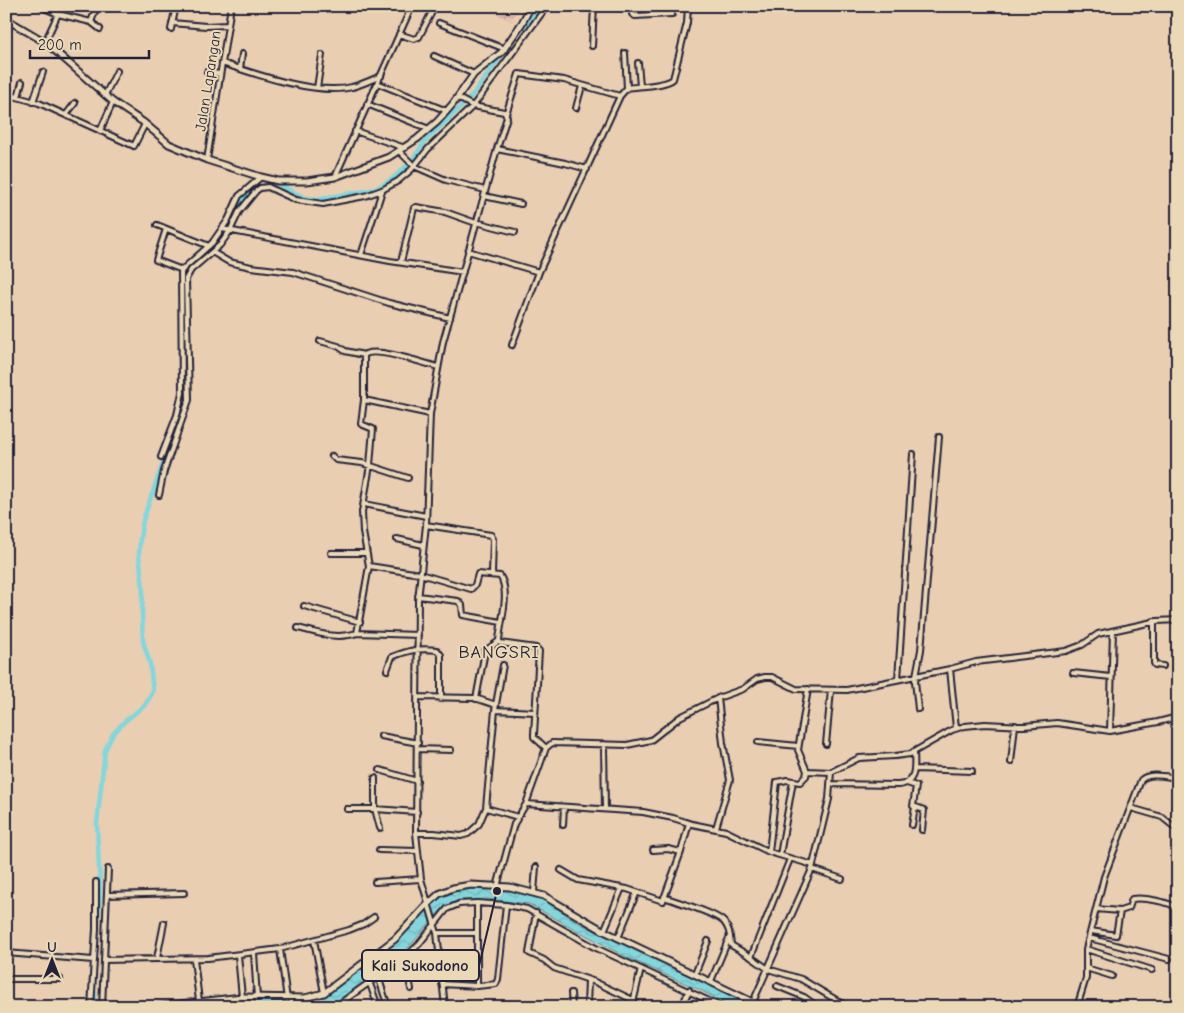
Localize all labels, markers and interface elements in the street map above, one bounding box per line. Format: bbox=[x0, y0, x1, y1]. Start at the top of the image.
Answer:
scale bar bbox=[30, 28, 149, 60]
street label: Jalan Lapangan bbox=[191, 29, 225, 133]
text: 200 m bbox=[38, 36, 82, 54]
district label: BANGSRI bbox=[458, 642, 540, 663]
north arrow bbox=[28, 936, 78, 986]
text: U bbox=[47, 939, 57, 956]
callout: Kali Sukodono bbox=[362, 950, 479, 981]
text: Kali Sukodono bbox=[372, 957, 468, 975]

